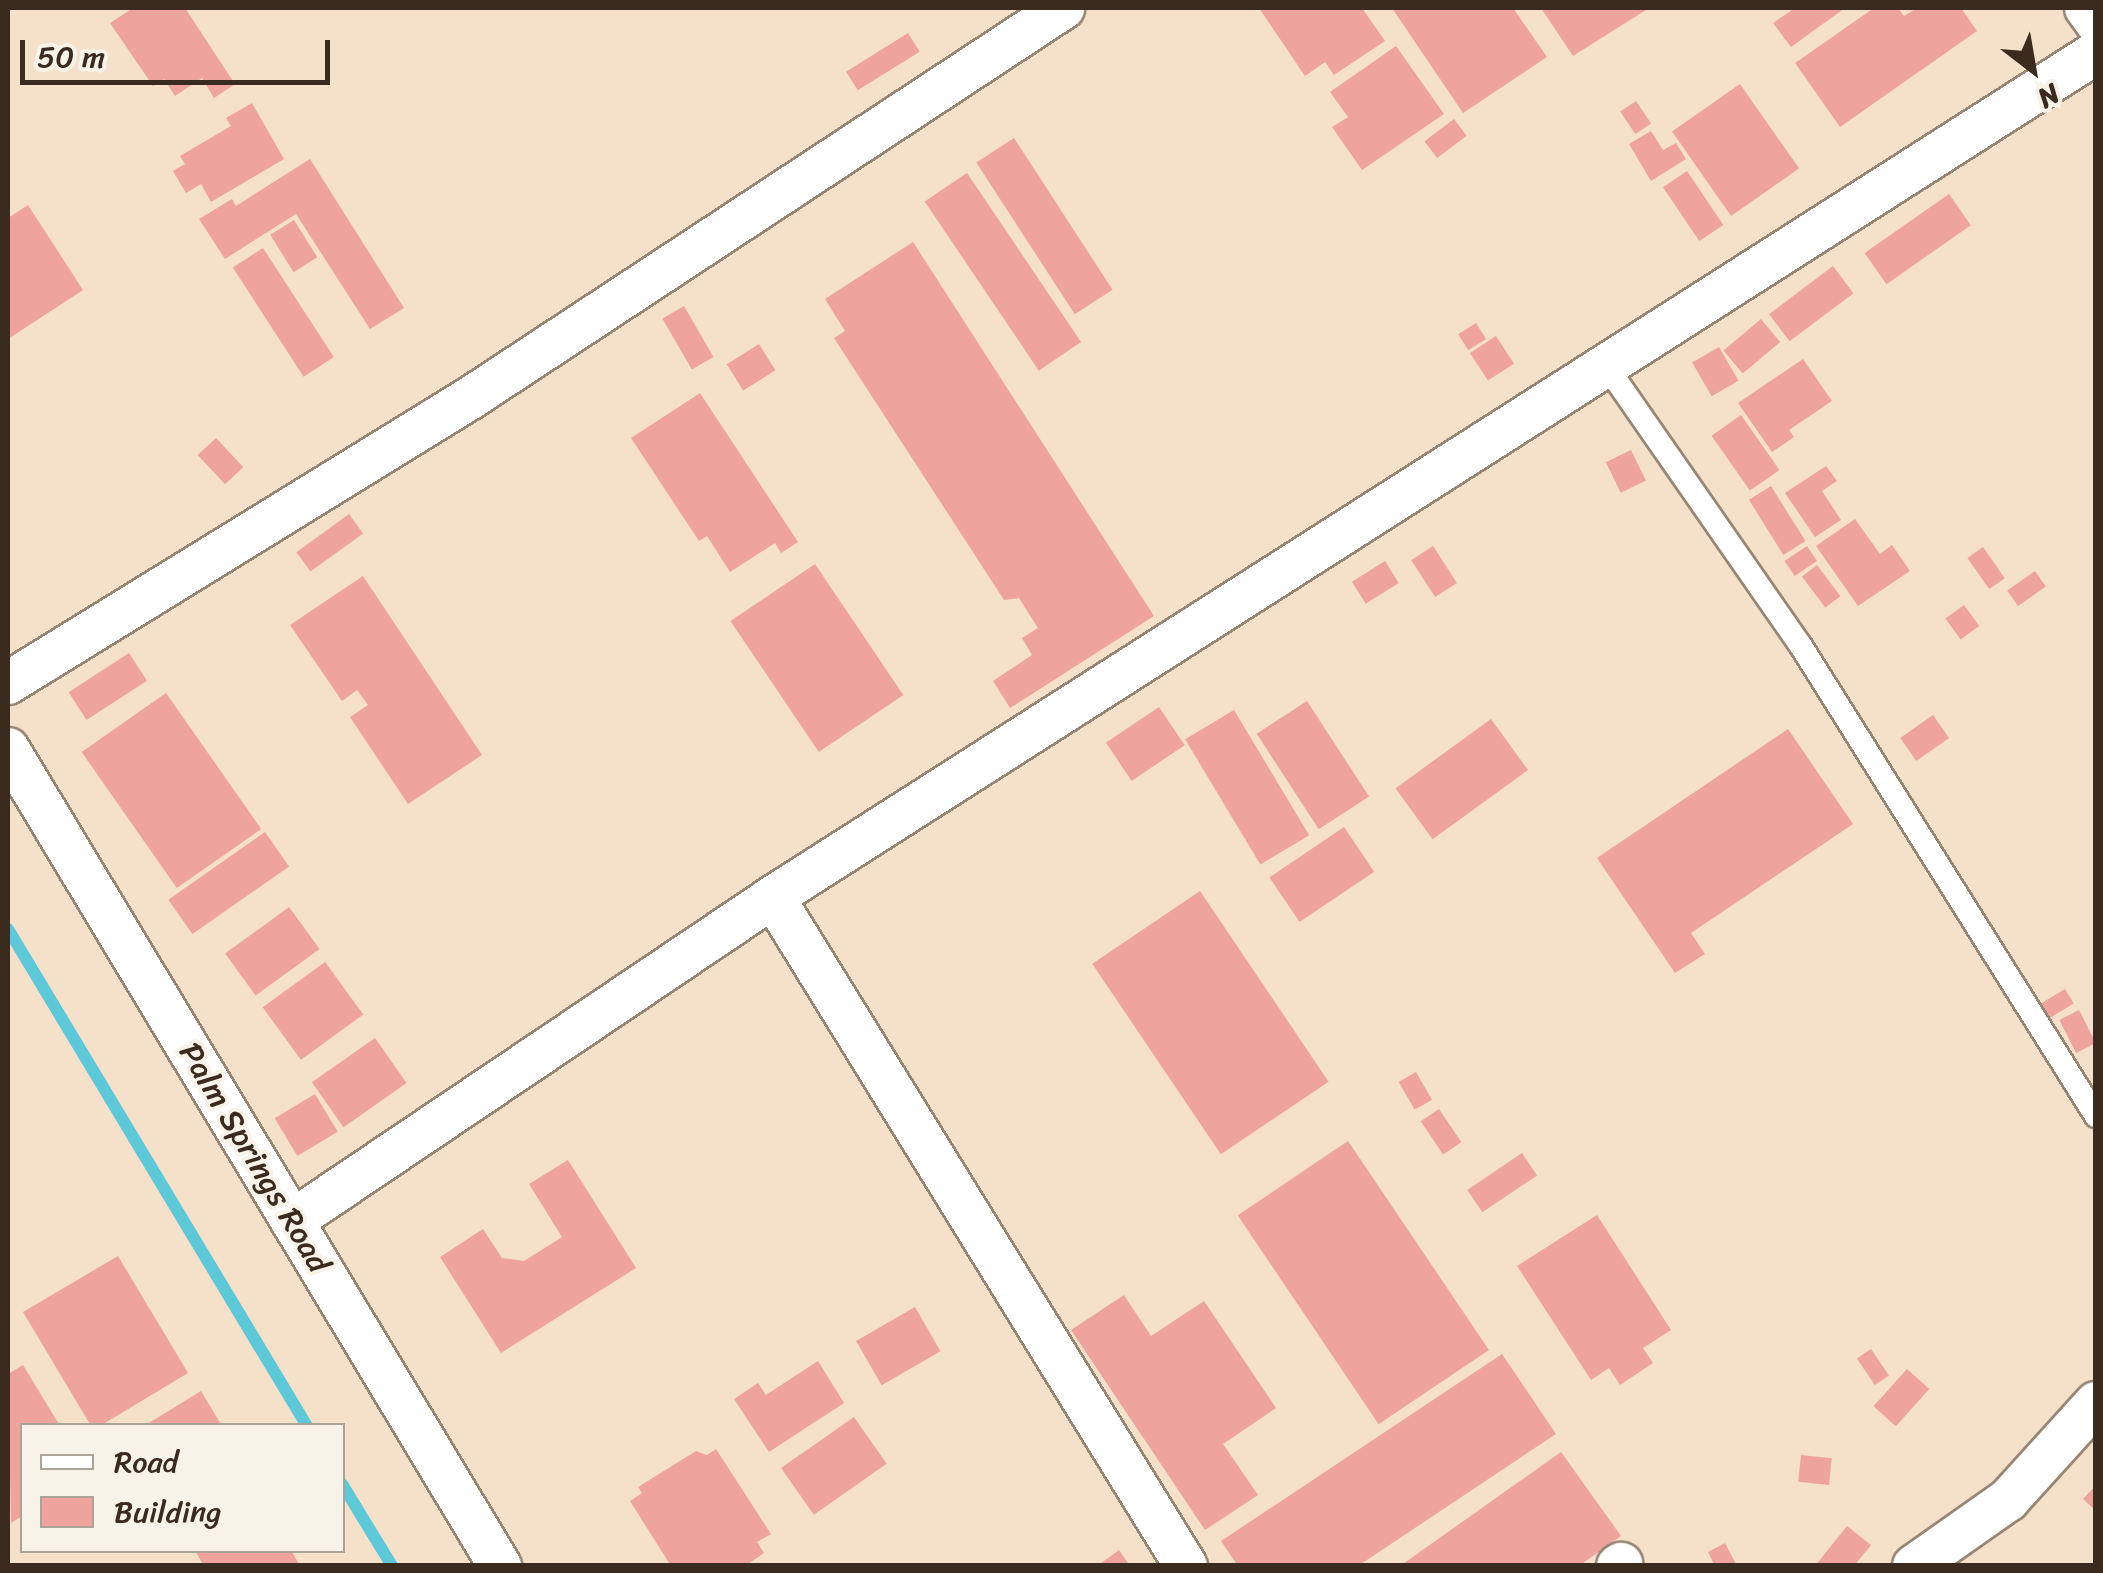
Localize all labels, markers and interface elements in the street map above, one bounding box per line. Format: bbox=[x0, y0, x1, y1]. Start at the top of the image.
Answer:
scale bar bbox=[25, 20, 335, 82]
north arrow bbox=[1983, 20, 2083, 120]
text: 50 m bbox=[37, 30, 105, 84]
text: N bbox=[2028, 70, 2070, 122]
street label: Palm Springs Road bbox=[170, 1036, 338, 1280]
legend bbox=[20, 1423, 345, 1553]
text: Road bbox=[114, 1435, 178, 1489]
text: Building bbox=[114, 1485, 221, 1539]

